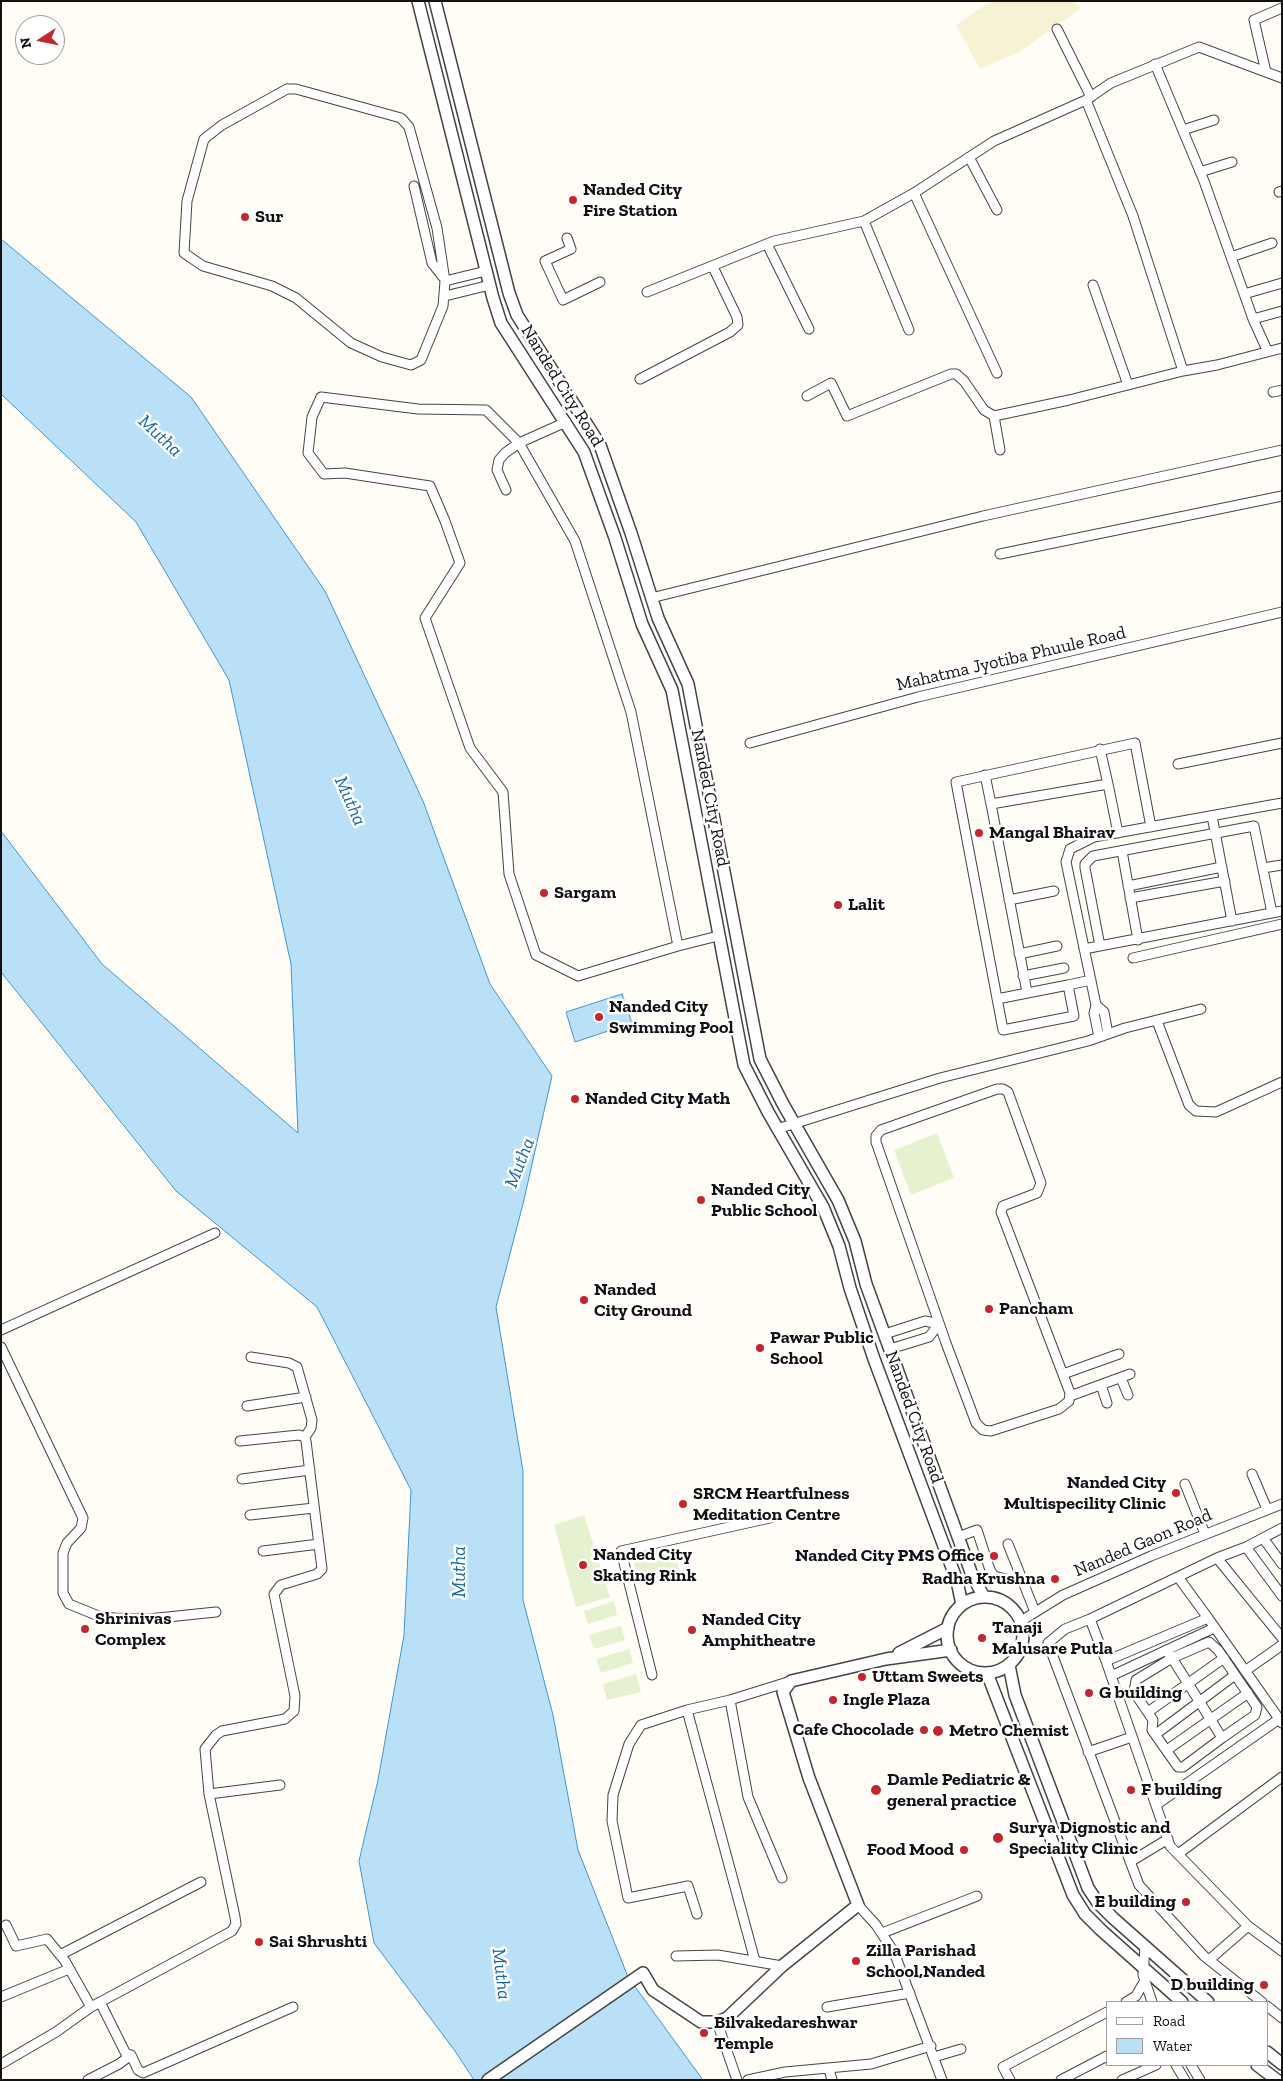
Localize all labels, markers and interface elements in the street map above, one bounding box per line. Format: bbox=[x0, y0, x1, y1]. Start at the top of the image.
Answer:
north arrow bbox=[15, 15, 65, 65]
text: N bbox=[16, 36, 35, 50]
place label: Nanded City Fire Station bbox=[583, 179, 682, 222]
marker: Nanded City Fire Station bbox=[567, 194, 579, 206]
place label: Sur bbox=[255, 206, 283, 228]
marker: Sur bbox=[239, 211, 251, 223]
street label: Nanded City Road bbox=[516, 321, 608, 451]
water label: Mutha bbox=[133, 410, 187, 462]
street label: Mahatma Jyotiba Phuule Road bbox=[894, 622, 1128, 696]
street label: Nanded City Road bbox=[686, 727, 734, 869]
water label: Mutha bbox=[329, 773, 371, 829]
place label: Mangal Bhairav bbox=[989, 822, 1115, 844]
marker: Mangal Bhairav bbox=[973, 827, 985, 839]
place label: Sargam bbox=[554, 882, 616, 904]
marker: Sargam bbox=[538, 887, 550, 899]
place label: Lalit bbox=[848, 894, 885, 916]
marker: Lalit bbox=[832, 899, 844, 911]
place label: Nanded City Swimming Pool bbox=[609, 996, 734, 1038]
marker: Nanded City Swimming Pool bbox=[593, 1011, 605, 1023]
place label: Nanded City Math bbox=[585, 1088, 730, 1110]
marker: Nanded City Math bbox=[569, 1093, 581, 1105]
water label: Mutha bbox=[500, 1135, 540, 1191]
place label: Nanded City Public School bbox=[711, 1179, 817, 1222]
marker: Nanded City Public School bbox=[695, 1194, 707, 1206]
place label: Nanded City Ground bbox=[594, 1279, 692, 1322]
marker: Nanded City Ground bbox=[578, 1294, 590, 1306]
place label: Pancham bbox=[999, 1298, 1073, 1320]
marker: Pancham bbox=[983, 1303, 995, 1315]
place label: Pawar Public School bbox=[770, 1327, 874, 1370]
marker: Pawar Public School bbox=[754, 1342, 766, 1354]
street label: Nanded City Road bbox=[880, 1348, 948, 1486]
place label: Nanded City Multispecility Clinic bbox=[1004, 1472, 1166, 1515]
place label: SRCM Heartfulness Meditation Centre bbox=[693, 1483, 850, 1526]
marker: Nanded City Multispecility Clinic bbox=[1170, 1487, 1182, 1499]
marker: SRCM Heartfulness Meditation Centre bbox=[677, 1498, 689, 1510]
street label: Nanded Gaon Road bbox=[1071, 1504, 1215, 1582]
place label: Nanded City Skating Rink bbox=[593, 1544, 696, 1586]
place label: Nanded City PMS Office bbox=[795, 1545, 984, 1567]
water label: Mutha bbox=[449, 1546, 471, 1598]
marker: Nanded City PMS Office bbox=[988, 1550, 1000, 1562]
marker: Nanded City Skating Rink bbox=[577, 1559, 589, 1571]
place label: Radha Krushna bbox=[922, 1568, 1045, 1590]
marker: Radha Krushna bbox=[1049, 1573, 1061, 1585]
place label: Shrinivas Complex bbox=[95, 1608, 171, 1650]
place label: Nanded City Amphitheatre bbox=[702, 1609, 815, 1652]
place label: Tanaji Malusare Putla bbox=[992, 1617, 1113, 1660]
marker: Shrinivas Complex bbox=[79, 1623, 91, 1635]
marker: Nanded City Amphitheatre bbox=[686, 1624, 698, 1636]
marker: Tanaji Malusare Putla bbox=[976, 1632, 988, 1644]
place label: Uttam Sweets bbox=[872, 1666, 984, 1688]
marker: Uttam Sweets bbox=[856, 1671, 868, 1683]
place label: G building bbox=[1099, 1682, 1182, 1704]
marker: G building bbox=[1083, 1687, 1095, 1699]
place label: Ingle Plaza bbox=[843, 1689, 930, 1711]
marker: Ingle Plaza bbox=[827, 1694, 839, 1706]
place label: Cafe Chocolade bbox=[793, 1719, 914, 1741]
place label: Metro Chemist bbox=[949, 1720, 1069, 1742]
marker: Cafe Chocolade bbox=[918, 1724, 930, 1736]
marker: Metro Chemist bbox=[931, 1724, 945, 1738]
place label: Damle Pediatric & general practice bbox=[887, 1769, 1030, 1812]
place label: F building bbox=[1141, 1779, 1222, 1801]
marker: Damle Pediatric & general practice bbox=[869, 1783, 883, 1797]
marker: F building bbox=[1125, 1784, 1137, 1796]
place label: Surya Dignostic and Speciality Clinic bbox=[1009, 1817, 1170, 1860]
marker: Surya Dignostic and Speciality Clinic bbox=[991, 1831, 1005, 1845]
place label: Food Mood bbox=[867, 1839, 954, 1861]
marker: Food Mood bbox=[958, 1844, 970, 1856]
place label: E building bbox=[1094, 1891, 1176, 1913]
marker: E building bbox=[1180, 1896, 1192, 1908]
place label: Sai Shrushti bbox=[269, 1931, 367, 1953]
marker: Sai Shrushti bbox=[253, 1936, 265, 1948]
place label: Zilla Parishad School,Nanded bbox=[866, 1940, 985, 1982]
water label: Mutha bbox=[487, 1947, 515, 2001]
marker: Zilla Parishad School,Nanded bbox=[850, 1955, 862, 1967]
place label: D building bbox=[1171, 1974, 1254, 1996]
marker: D building bbox=[1258, 1979, 1270, 1991]
legend bbox=[1106, 2001, 1268, 2066]
place label: Bilvakedareshwar Temple bbox=[714, 2012, 858, 2054]
text: Road bbox=[1153, 2012, 1185, 2030]
marker: Bilvakedareshwar Temple bbox=[698, 2027, 710, 2039]
text: Water bbox=[1153, 2037, 1193, 2055]

